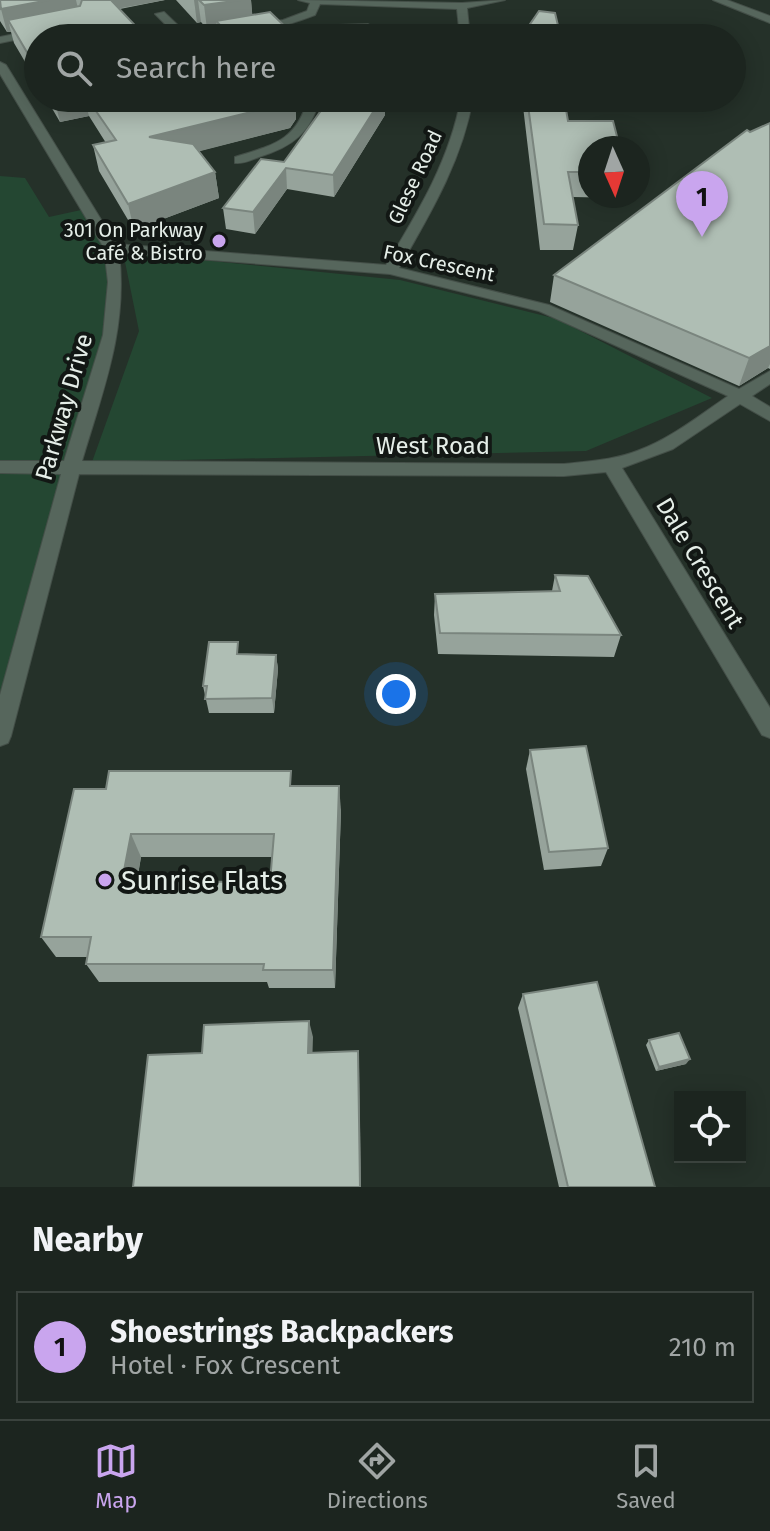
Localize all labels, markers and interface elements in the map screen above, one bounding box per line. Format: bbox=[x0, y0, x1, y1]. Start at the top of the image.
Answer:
search box bbox=[24, 24, 746, 112]
icon: search bbox=[52, 46, 96, 90]
text: Search here bbox=[116, 50, 276, 86]
street label: Glese Road bbox=[383, 126, 447, 228]
north arrow bbox=[578, 136, 650, 208]
pin: 1 bbox=[676, 171, 728, 237]
place label: 301 On Parkway Café & Bistro bbox=[64, 218, 203, 265]
marker: 301 On Parkway Café & Bistro bbox=[210, 232, 228, 250]
street label: Fox Crescent bbox=[381, 240, 497, 287]
street label: Parkway Drive bbox=[30, 330, 98, 484]
street label: West Road bbox=[376, 432, 490, 460]
street label: Dale Crescent bbox=[650, 493, 750, 634]
your location bbox=[376, 674, 416, 714]
place label: Sunrise Flats bbox=[121, 864, 283, 897]
marker: Sunrise Flats bbox=[96, 871, 114, 889]
map controls bbox=[674, 1091, 746, 1163]
button: locate bbox=[674, 1091, 746, 1163]
text: Nearby bbox=[32, 1219, 143, 1260]
text: Shoestrings Backpackers bbox=[110, 1314, 453, 1350]
text: 1 bbox=[54, 1332, 66, 1363]
text: 210 m bbox=[669, 1332, 736, 1363]
text: Hotel · Fox Crescent bbox=[110, 1350, 340, 1381]
tab: Map bbox=[94, 1439, 138, 1514]
tab: Directions bbox=[327, 1439, 428, 1514]
tab: Saved bbox=[616, 1439, 676, 1514]

